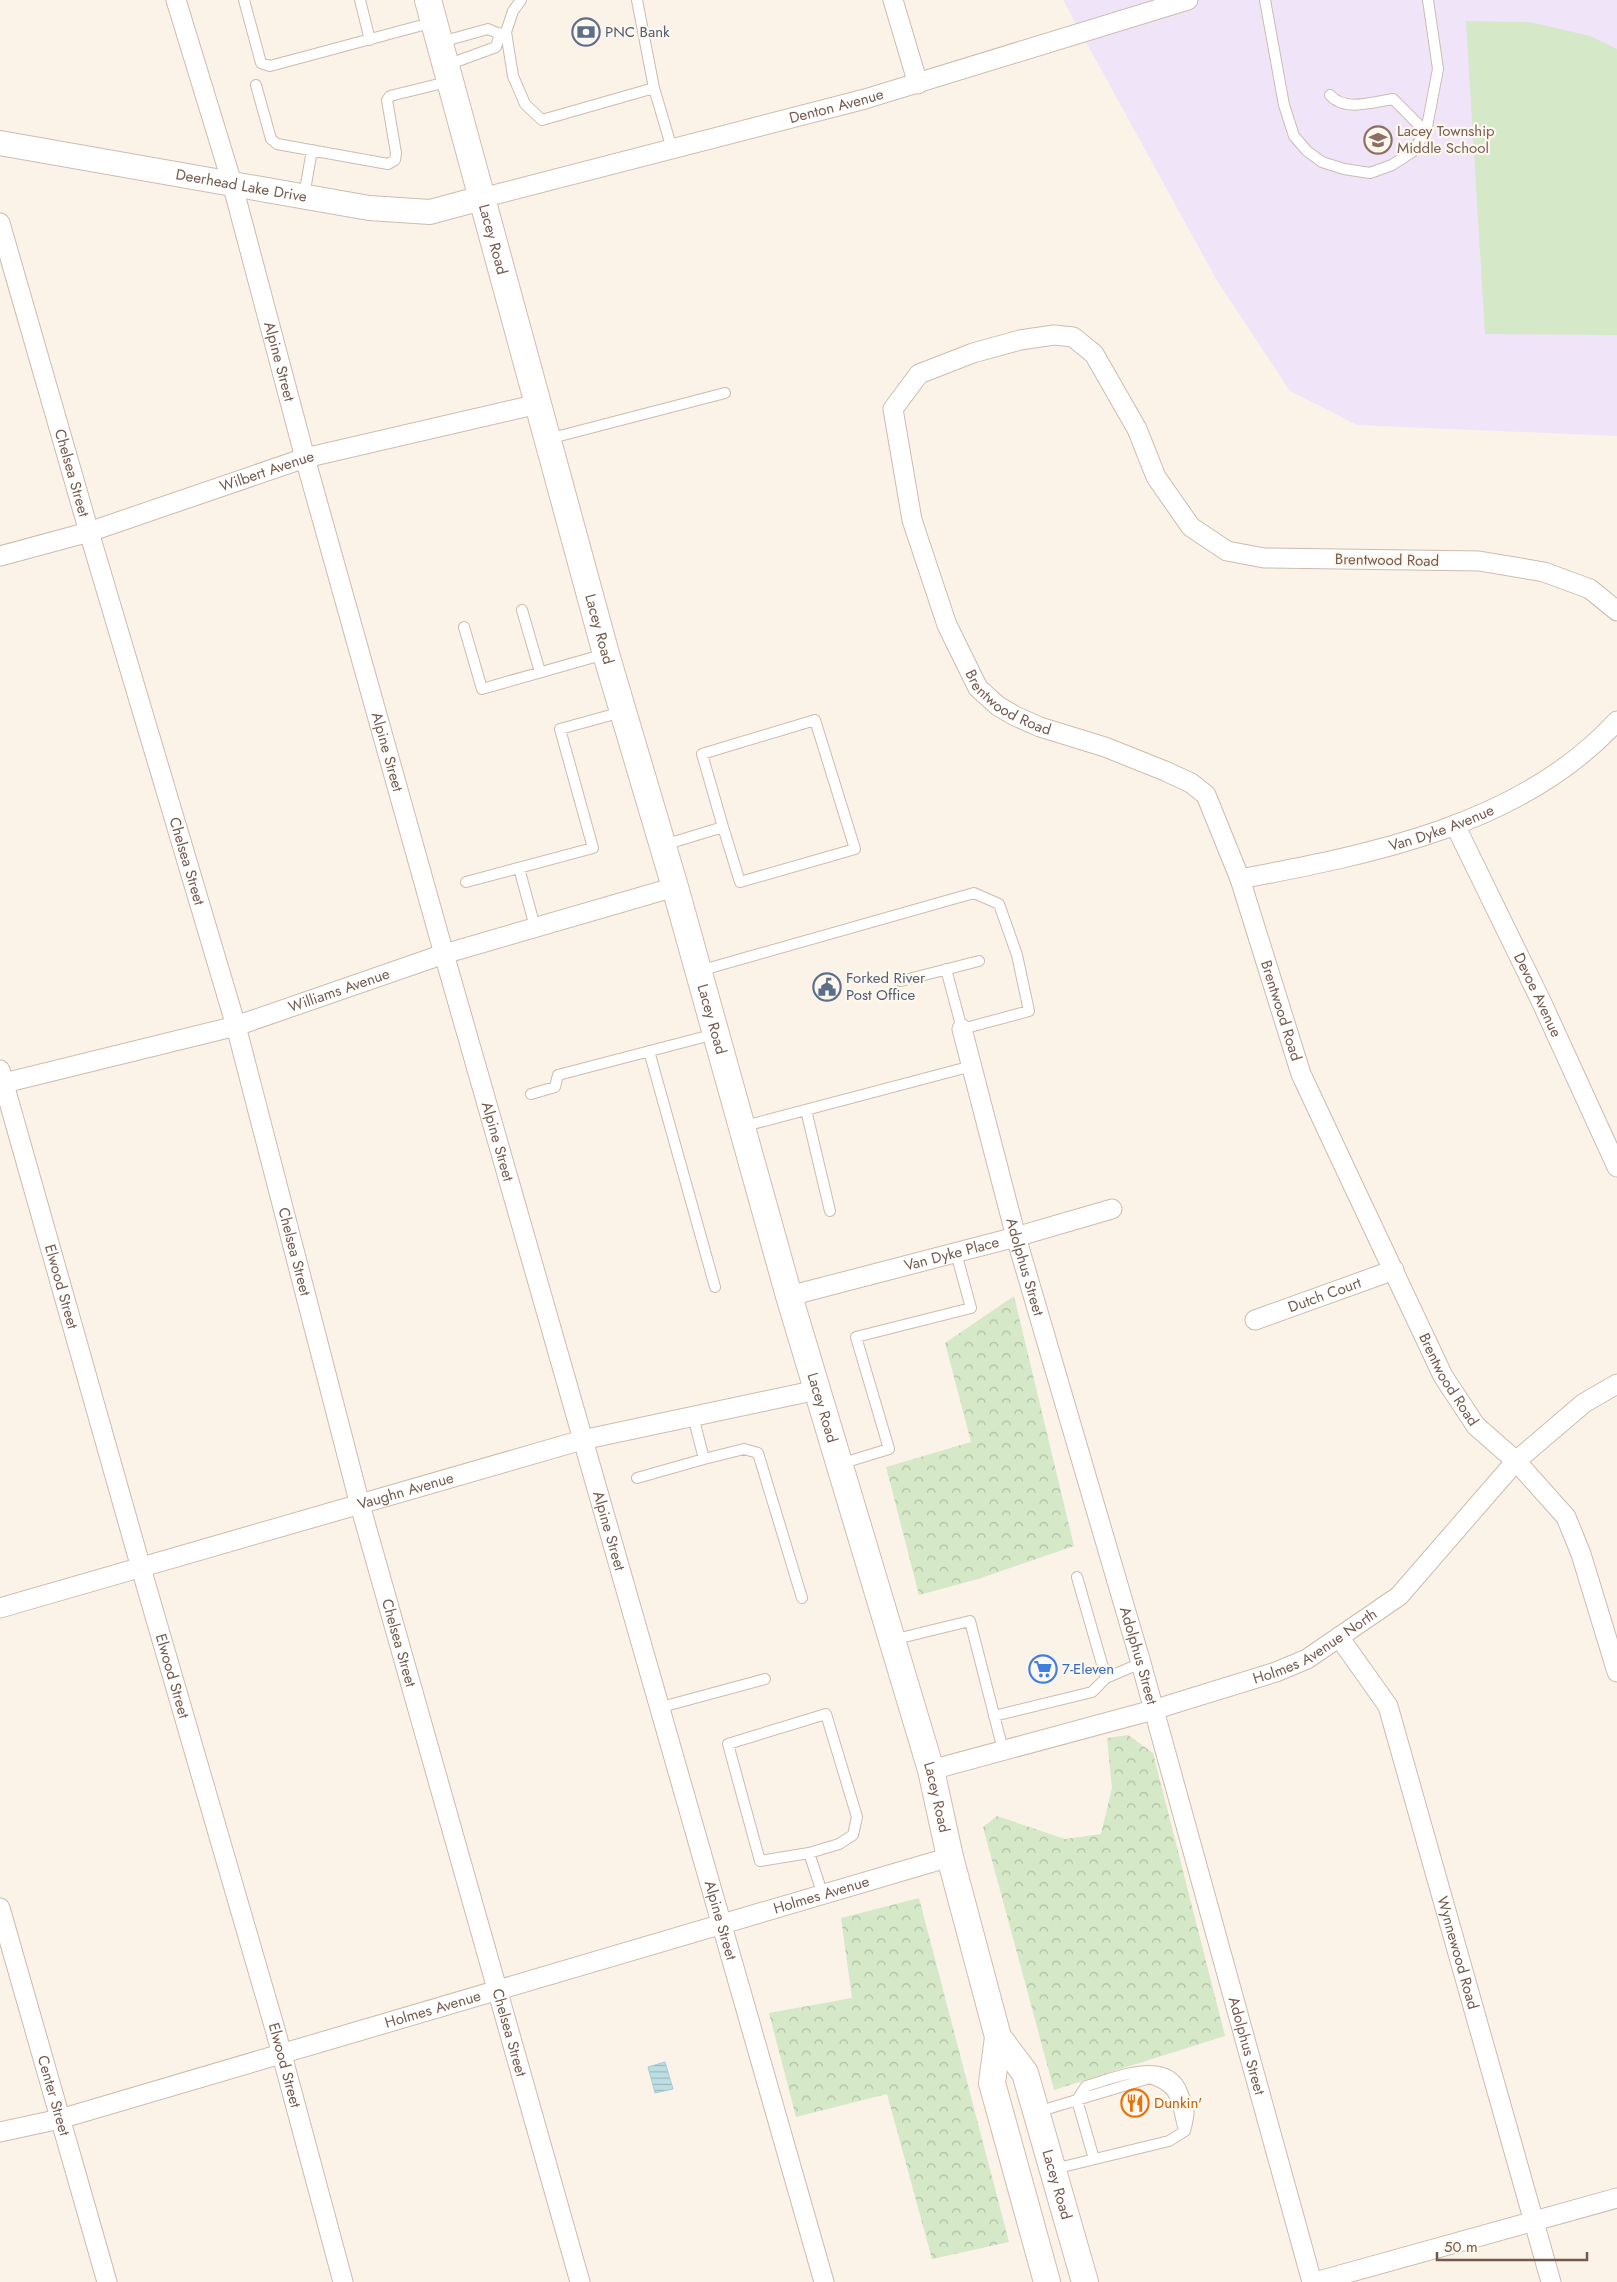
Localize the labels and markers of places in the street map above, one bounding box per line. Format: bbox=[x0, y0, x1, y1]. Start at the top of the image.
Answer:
bank icon: PNC Bank bbox=[571, 17, 601, 47]
place label: PNC Bank bbox=[605, 21, 670, 43]
place label: Lacey Township Middle School bbox=[1397, 120, 1495, 159]
school or university icon: Lacey Township Middle School bbox=[1363, 125, 1393, 155]
place label: Forked River Post Office bbox=[846, 967, 926, 1006]
public building icon: Forked River Post Office bbox=[812, 972, 842, 1002]
supermarket icon: 7-Eleven bbox=[1028, 1654, 1058, 1684]
place label: 7-Eleven bbox=[1062, 1658, 1114, 1680]
restaurant icon: Dunkin' bbox=[1120, 2088, 1150, 2118]
place label: Dunkin' bbox=[1154, 2092, 1202, 2114]

